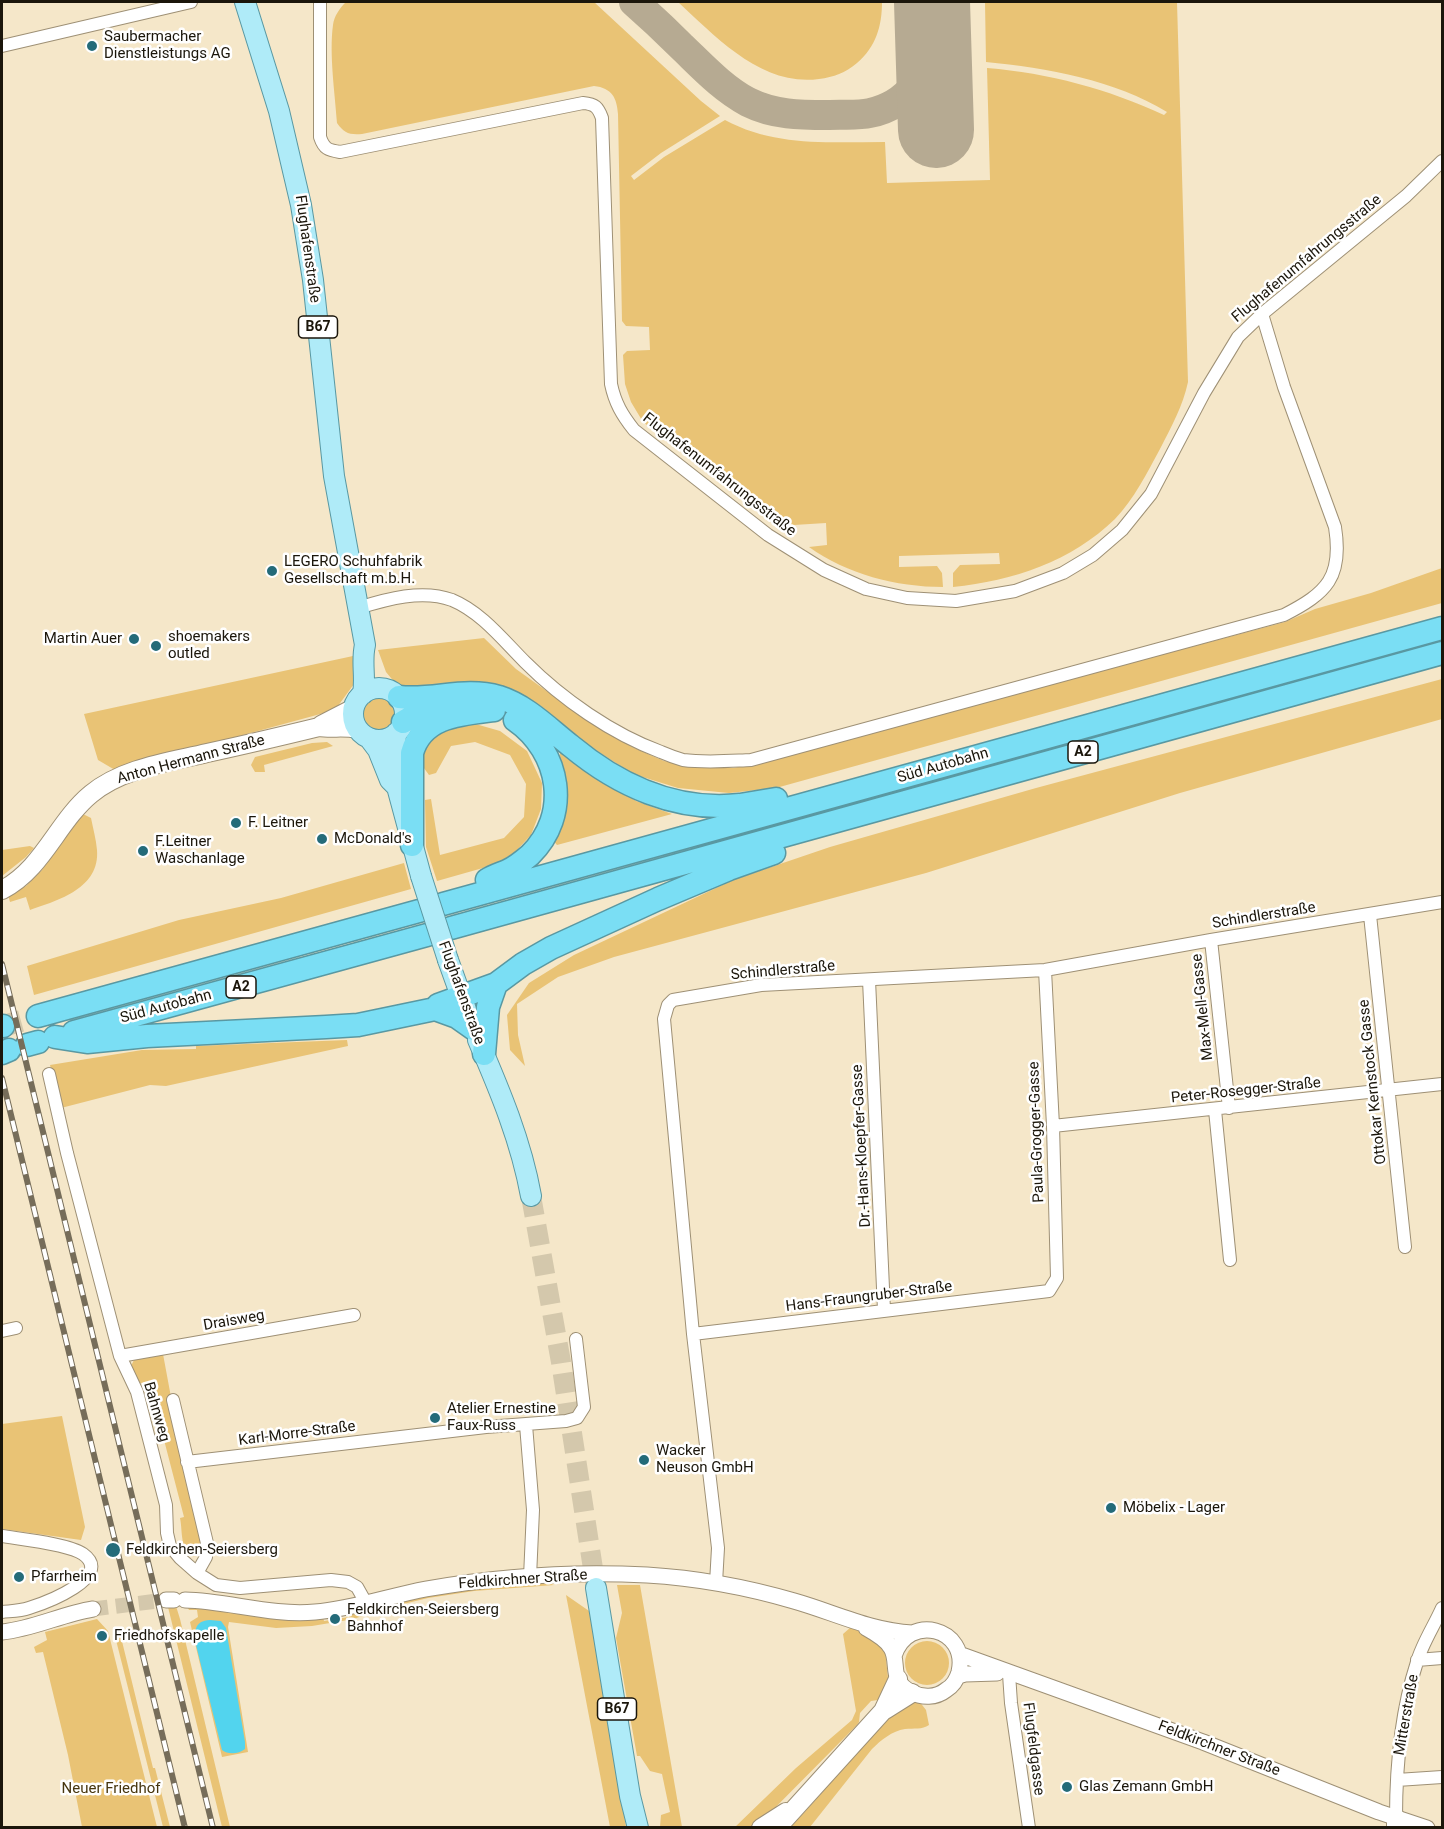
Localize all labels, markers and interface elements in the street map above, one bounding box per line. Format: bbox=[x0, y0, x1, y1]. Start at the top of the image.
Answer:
place label: Saubermacher Dienstleistungs AG bbox=[104, 28, 231, 63]
marker: Saubermacher Dienstleistungs AG bbox=[85, 39, 99, 53]
street label: Flughafenumfahrungsstraße bbox=[1229, 191, 1385, 327]
street label: Flughafenstraße bbox=[291, 194, 323, 304]
road number: B67 bbox=[298, 316, 338, 338]
street label: Flughafenumfahrungsstraße bbox=[639, 410, 799, 540]
place label: LEGERO Schuhfabrik Gesellschaft m.b.H. bbox=[284, 553, 422, 588]
marker: LEGERO Schuhfabrik Gesellschaft m.b.H. bbox=[265, 564, 279, 578]
place label: shoemakers outled bbox=[168, 628, 250, 663]
place label: Martin Auer bbox=[44, 630, 122, 648]
marker: Martin Auer bbox=[127, 632, 141, 646]
marker: shoemakers outled bbox=[149, 639, 163, 653]
street label: Anton Hermann Straße bbox=[115, 732, 267, 788]
road number: A2 bbox=[1068, 741, 1098, 763]
street label: Süd Autobahn bbox=[895, 744, 991, 788]
place label: F. Leitner bbox=[248, 814, 308, 832]
marker: F. Leitner bbox=[229, 816, 243, 830]
place label: McDonald's bbox=[334, 830, 412, 848]
marker: McDonald's bbox=[315, 832, 329, 846]
place label: F.Leitner Waschanlage bbox=[155, 833, 245, 868]
marker: F.Leitner Waschanlage bbox=[136, 844, 150, 858]
street label: Schindlerstraße bbox=[1211, 899, 1317, 933]
street label: Flughafenstraße bbox=[434, 939, 488, 1047]
street label: Max-Mell-Gasse bbox=[1188, 953, 1218, 1061]
street label: Schindlerstraße bbox=[730, 957, 836, 985]
road number: A2 bbox=[226, 976, 256, 998]
street label: Süd Autobahn bbox=[118, 986, 214, 1028]
street label: Ottokar Kernstock Gasse bbox=[1355, 999, 1391, 1165]
street label: Paula-Grogger-Gasse bbox=[1026, 1061, 1048, 1203]
street label: Dr.-Hans-Kloepfer-Gasse bbox=[849, 1064, 875, 1228]
street label: Peter-Rosegger-Straße bbox=[1170, 1074, 1322, 1108]
street label: Hans-Fraungruber-Straße bbox=[785, 1278, 953, 1316]
street label: Draisweg bbox=[202, 1307, 266, 1335]
street label: Bahnweg bbox=[139, 1380, 173, 1444]
place label: Atelier Ernestine Faux-Russ bbox=[447, 1400, 556, 1435]
marker: Atelier Ernestine Faux-Russ bbox=[428, 1411, 442, 1425]
street label: Karl-Morre-Straße bbox=[237, 1418, 357, 1450]
place label: Wacker Neuson GmbH bbox=[656, 1442, 754, 1477]
marker: Wacker Neuson GmbH bbox=[637, 1453, 651, 1467]
place label: Möbelix - Lager bbox=[1123, 1499, 1225, 1517]
marker: Möbelix - Lager bbox=[1104, 1501, 1118, 1515]
marker: Feldkirchen-Seiersberg bbox=[104, 1541, 122, 1559]
place label: Feldkirchen-Seiersberg bbox=[126, 1541, 278, 1559]
street label: Feldkirchner Straße bbox=[458, 1567, 588, 1593]
place label: Pfarrheim bbox=[31, 1568, 97, 1586]
marker: Pfarrheim bbox=[12, 1570, 26, 1584]
place label: Feldkirchen-Seiersberg Bahnhof bbox=[347, 1601, 499, 1636]
marker: Feldkirchen-Seiersberg Bahnhof bbox=[328, 1612, 342, 1626]
place label: Friedhofskapelle bbox=[114, 1627, 224, 1645]
marker: Friedhofskapelle bbox=[95, 1629, 109, 1643]
street label: Mitterstraße bbox=[1391, 1673, 1423, 1757]
road number: B67 bbox=[598, 1698, 636, 1720]
street label: Flugfeldgasse bbox=[1018, 1701, 1048, 1797]
street label: Feldkirchner Straße bbox=[1155, 1717, 1283, 1781]
place label: Glas Zemann GmbH bbox=[1079, 1778, 1213, 1796]
park label: Neuer Friedhof bbox=[62, 1780, 160, 1798]
marker: Glas Zemann GmbH bbox=[1060, 1780, 1074, 1794]

